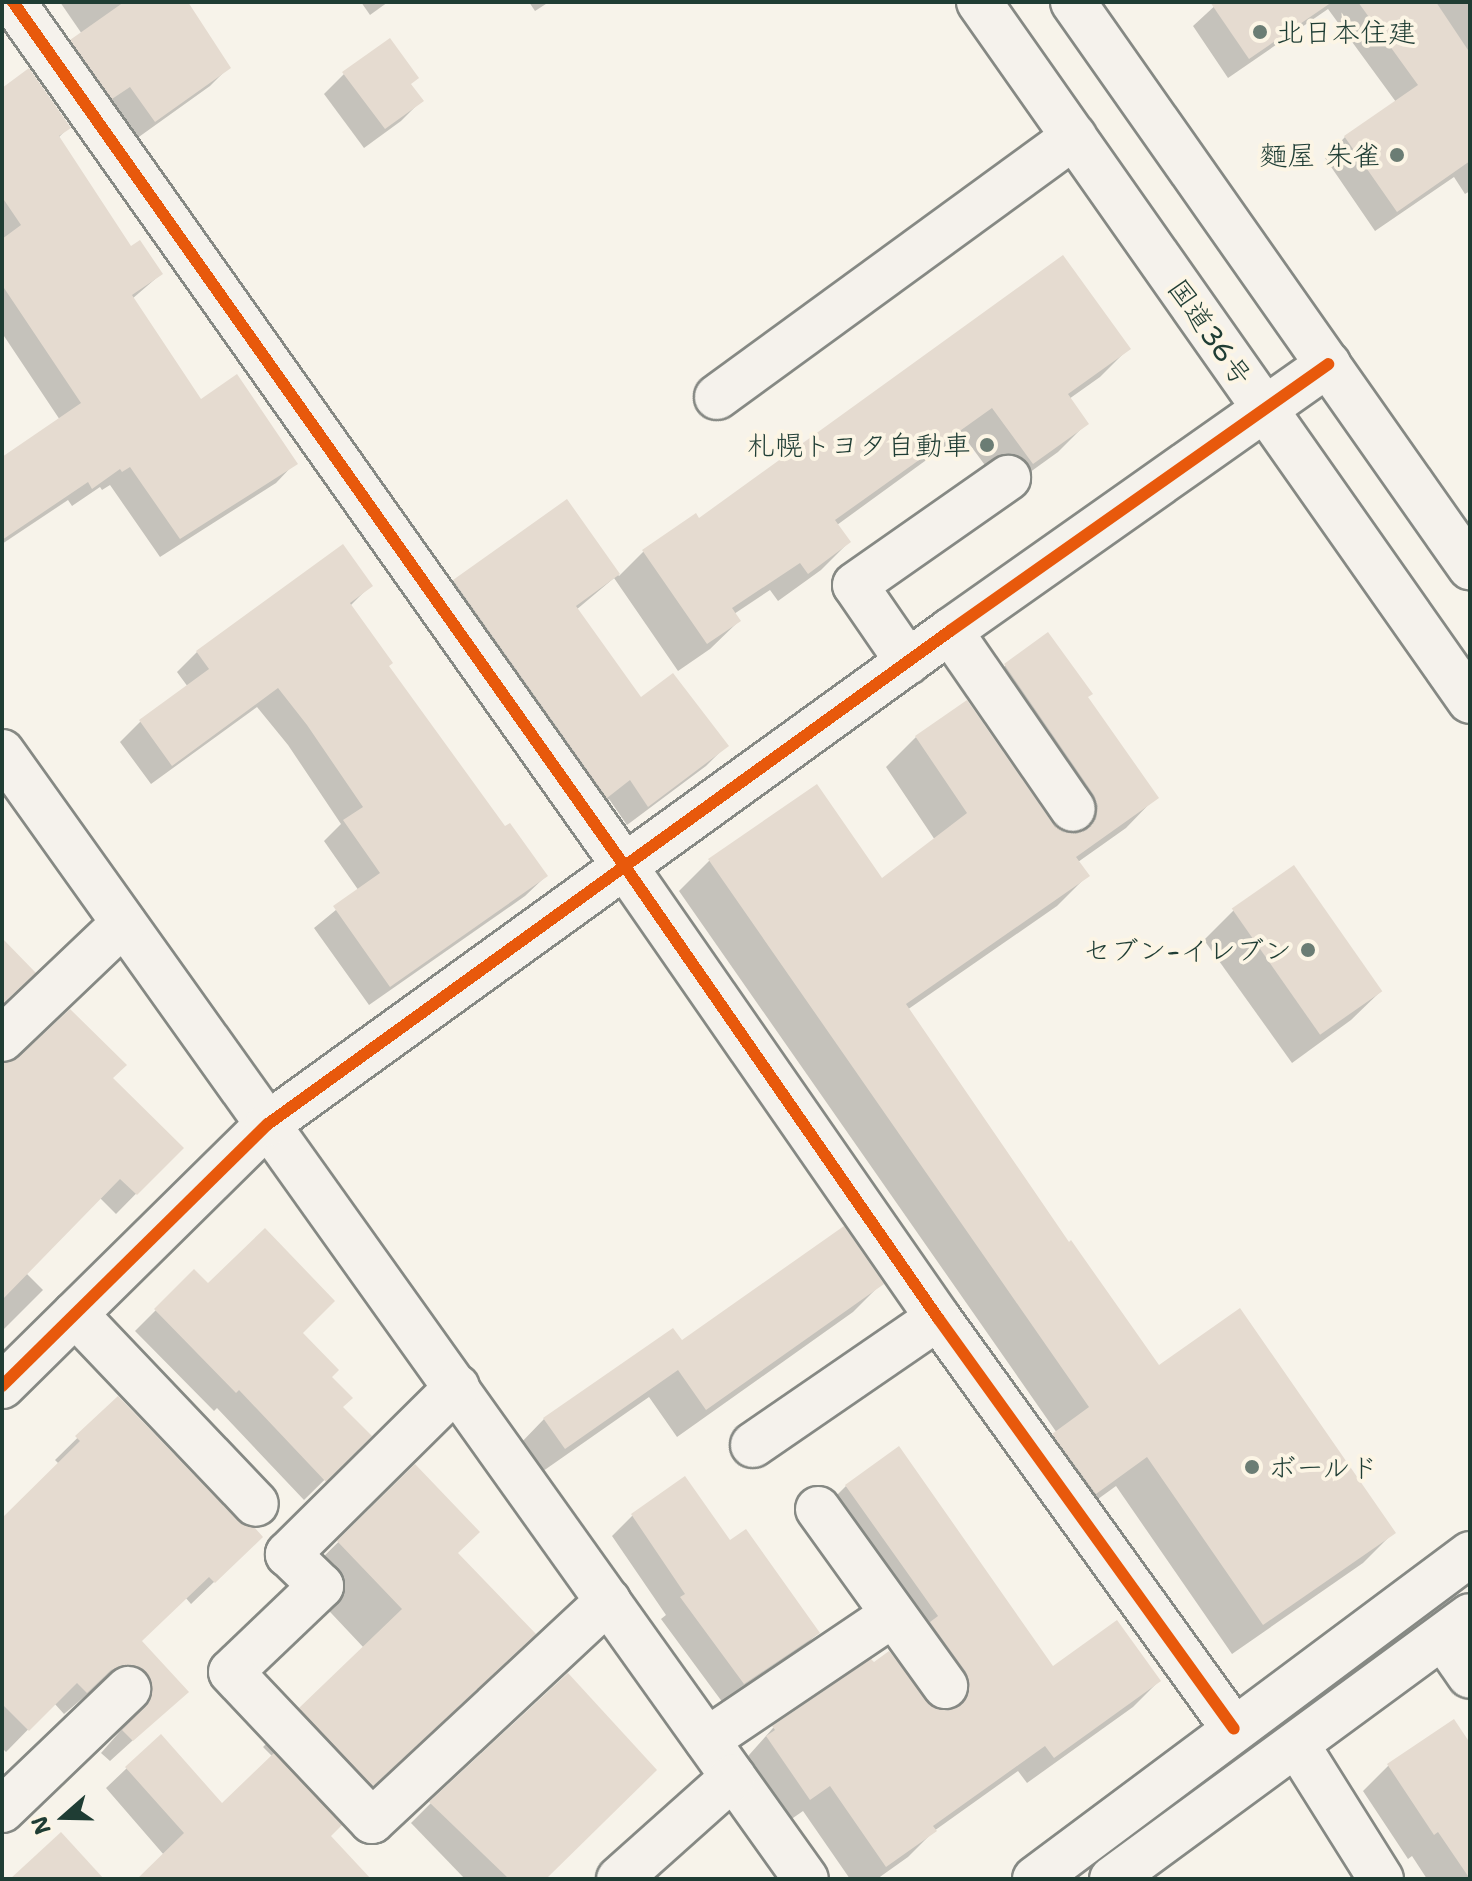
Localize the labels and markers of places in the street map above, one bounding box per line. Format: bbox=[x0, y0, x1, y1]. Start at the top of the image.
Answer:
place label: 北日本住建 bbox=[1276, 15, 1416, 49]
marker: 北日本住建 bbox=[1251, 23, 1269, 41]
place label: 麵屋 朱雀 bbox=[1259, 138, 1381, 172]
marker: 麵屋 朱雀 bbox=[1388, 146, 1406, 164]
place label: 札幌トヨタ自動車 bbox=[747, 428, 971, 462]
marker: 札幌トヨタ自動車 bbox=[978, 436, 996, 454]
place label: セブン-イレブン bbox=[1082, 933, 1292, 967]
marker: セブン-イレブン bbox=[1299, 941, 1317, 959]
place label: ボールド bbox=[1268, 1450, 1380, 1484]
marker: ボールド bbox=[1243, 1458, 1261, 1476]

